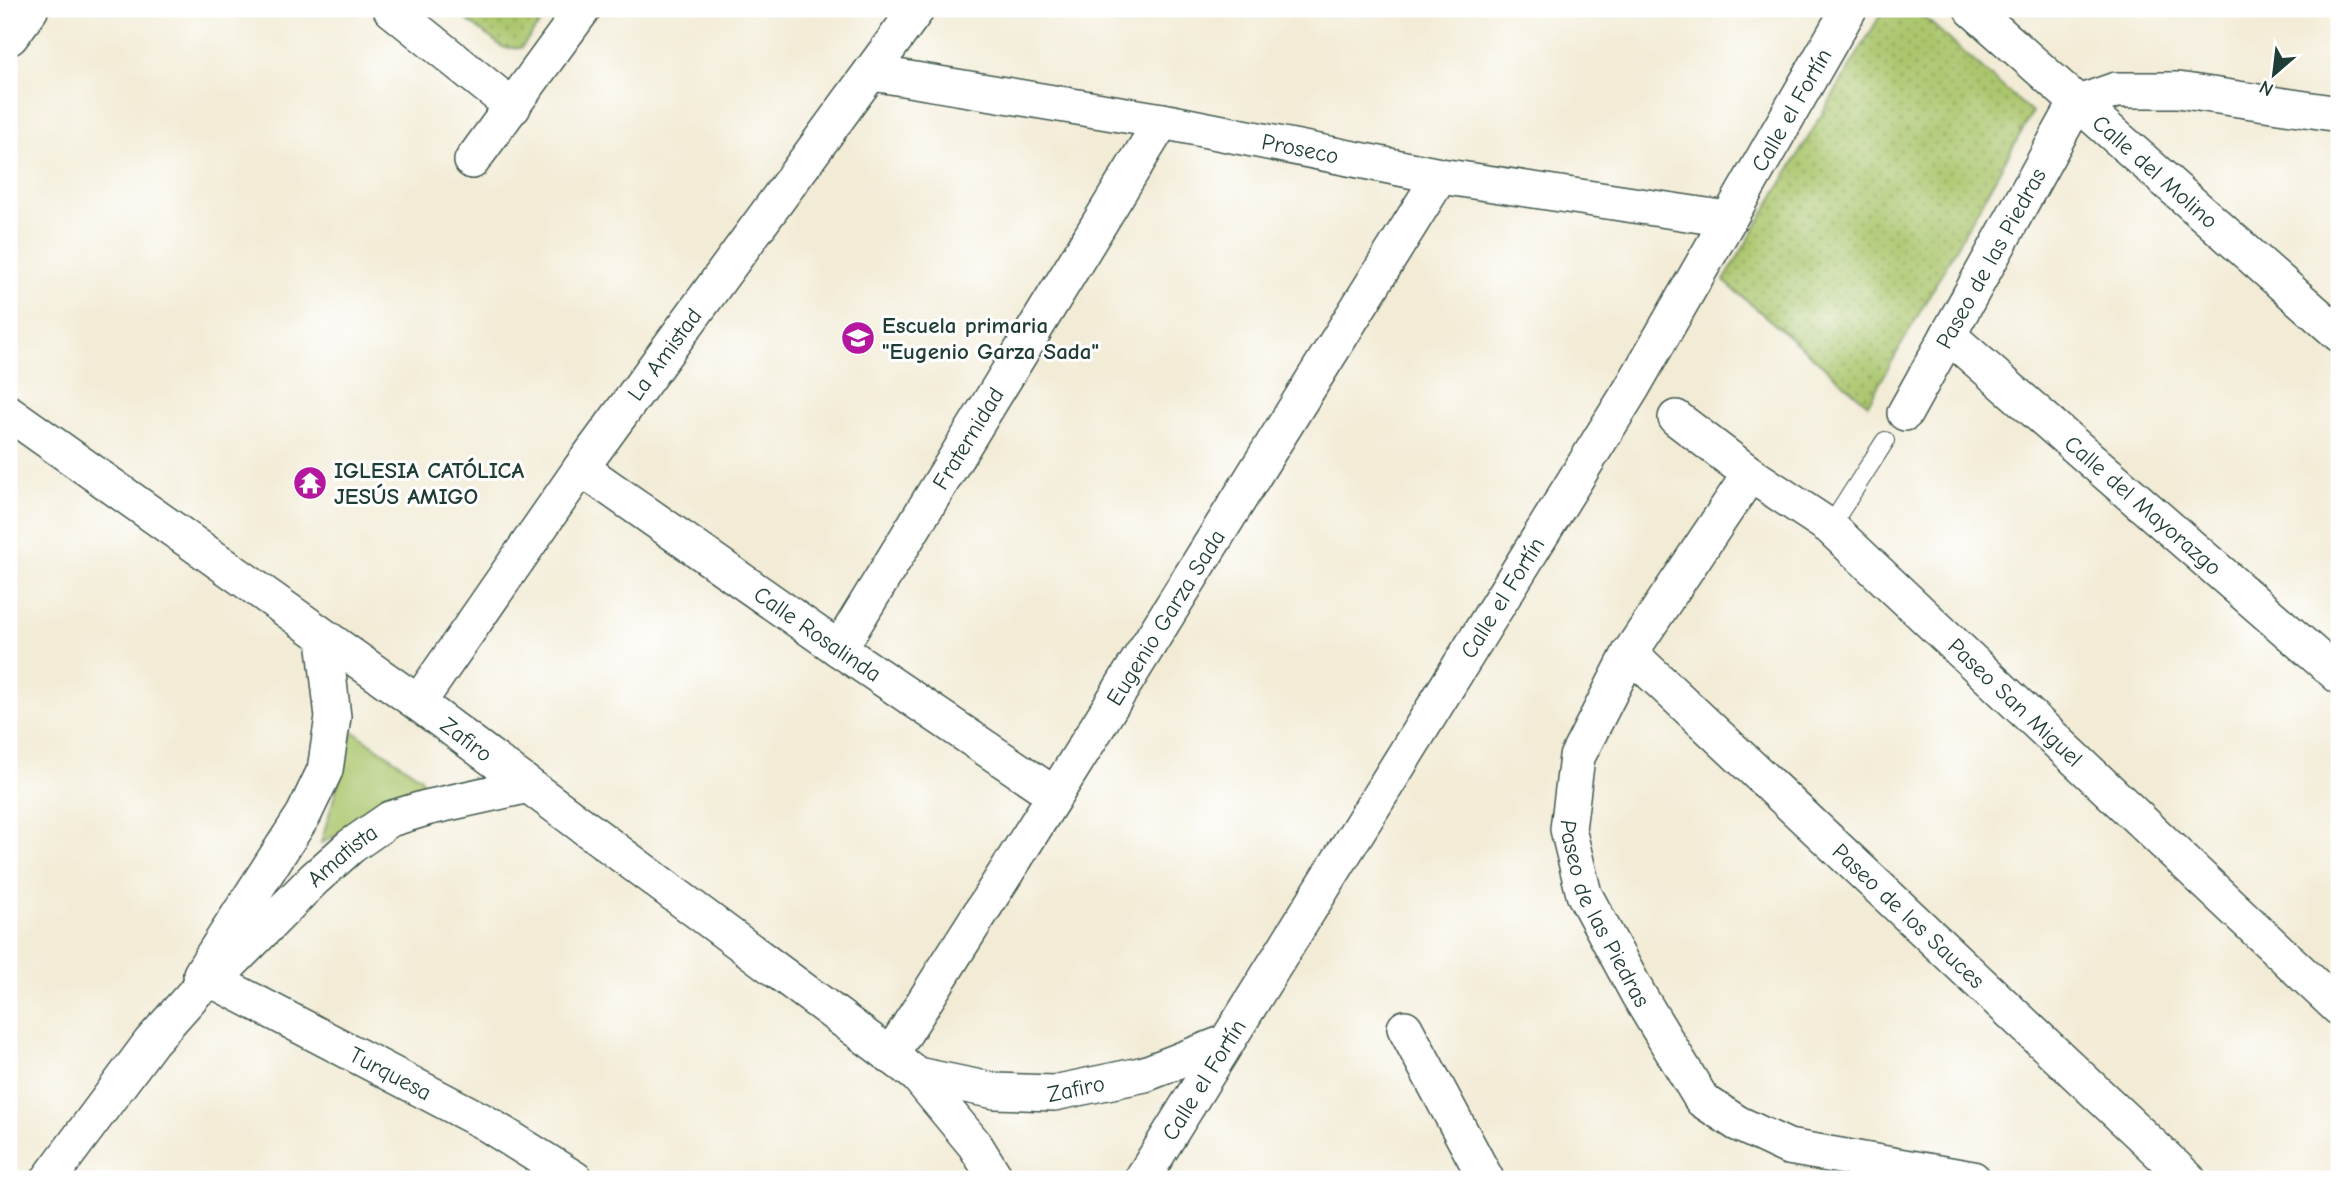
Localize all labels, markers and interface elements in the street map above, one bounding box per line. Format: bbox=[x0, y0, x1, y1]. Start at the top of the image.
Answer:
north arrow bbox=[2240, 38, 2310, 108]
street label: Calle el Fortín bbox=[1745, 44, 1837, 176]
text: N bbox=[2256, 76, 2277, 101]
street label: Calle del Molino bbox=[2087, 109, 2224, 234]
street label: Proseco bbox=[1260, 128, 1341, 169]
street label: Paseo de las Piedras bbox=[1930, 163, 2051, 353]
street label: La Amistad bbox=[622, 303, 707, 406]
place label: Escuela primaria "Eugenio Garza Sada" bbox=[882, 312, 1099, 365]
school or university icon: Escuela primaria "Eugenio Garza Sada" bbox=[839, 319, 877, 357]
street label: Fraternidad bbox=[926, 382, 1009, 494]
street label: Calle del Mayorazgo bbox=[2059, 430, 2227, 581]
place label: IGLESIA CATÓLICA JESÚS AMIGO bbox=[334, 457, 524, 510]
temple icon: IGLESIA CATÓLICA JESÚS AMIGO bbox=[291, 464, 329, 502]
street label: Eugenio Garza Sada bbox=[1101, 524, 1230, 710]
street label: Calle el Fortín bbox=[1455, 532, 1550, 663]
street label: Calle Rosalinda bbox=[749, 580, 887, 687]
street label: Paseo San Miguel bbox=[1943, 632, 2088, 772]
street label: Zafiro bbox=[435, 711, 498, 767]
street label: Amatista bbox=[301, 818, 383, 892]
street label: Paseo de las Piedras bbox=[1554, 818, 1656, 1012]
street label: Paseo de los Sauces bbox=[1827, 838, 1990, 994]
street label: Calle el Fortín bbox=[1156, 1014, 1251, 1145]
street label: Turquesa bbox=[345, 1041, 436, 1106]
street label: Zafiro bbox=[1045, 1069, 1107, 1108]

